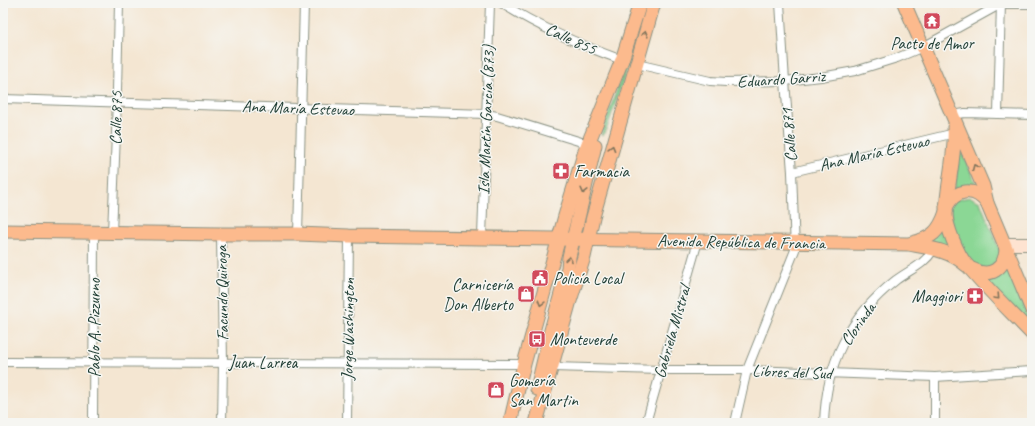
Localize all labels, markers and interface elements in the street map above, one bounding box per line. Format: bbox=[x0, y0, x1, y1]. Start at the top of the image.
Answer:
temple icon: Pacto de Amor bbox=[922, 11, 942, 31]
street label: Calle 855 bbox=[542, 18, 601, 60]
one-way arrow bbox=[640, 30, 649, 37]
place label: Pacto de Amor bbox=[890, 33, 976, 54]
street label: Isla Martín García (873) bbox=[473, 43, 499, 195]
street label: Eduardo Garriz bbox=[736, 65, 827, 93]
street label: Calle 875 bbox=[105, 90, 127, 145]
street label: Ana María Estevao bbox=[242, 96, 355, 120]
street label: Calle 871 bbox=[776, 106, 802, 163]
street label: Ana María Estevao bbox=[817, 130, 932, 176]
one-way arrow bbox=[607, 144, 616, 151]
pharmacy icon: Farmacia bbox=[551, 161, 571, 181]
place label: Farmacia bbox=[574, 161, 630, 182]
one-way arrow bbox=[971, 163, 979, 170]
one-way arrow bbox=[581, 188, 589, 194]
street label: Avenida República de Francia bbox=[657, 230, 827, 254]
street label: Facundo Quiroga bbox=[211, 244, 233, 341]
one-way arrow bbox=[564, 256, 573, 262]
public building icon: Policía Local bbox=[530, 268, 550, 288]
place label: Policía Local bbox=[553, 268, 625, 289]
place label: Carnicería Don Alberto bbox=[443, 274, 515, 315]
street label: Pablo A. Pizzurno bbox=[84, 277, 105, 378]
street label: Jorge Washington bbox=[337, 278, 359, 381]
street label: Gabriela Mistral bbox=[649, 280, 696, 381]
shop icon: Carnicería Don Alberto bbox=[516, 284, 536, 304]
place label: Maggiori bbox=[912, 286, 964, 307]
pharmacy icon: Maggiori bbox=[965, 286, 985, 306]
one-way arrow bbox=[992, 292, 1000, 300]
street label: Clorinda bbox=[836, 297, 881, 350]
one-way arrow bbox=[537, 300, 546, 307]
bus stop icon: Monteverde bbox=[527, 329, 547, 349]
place label: Monteverde bbox=[550, 329, 618, 350]
street label: Juan Larrea bbox=[228, 352, 298, 373]
street label: Libres del Sud bbox=[752, 360, 834, 384]
place label: Gomería San Martin bbox=[509, 370, 579, 411]
shop icon: Gomería San Martin bbox=[486, 380, 506, 400]

